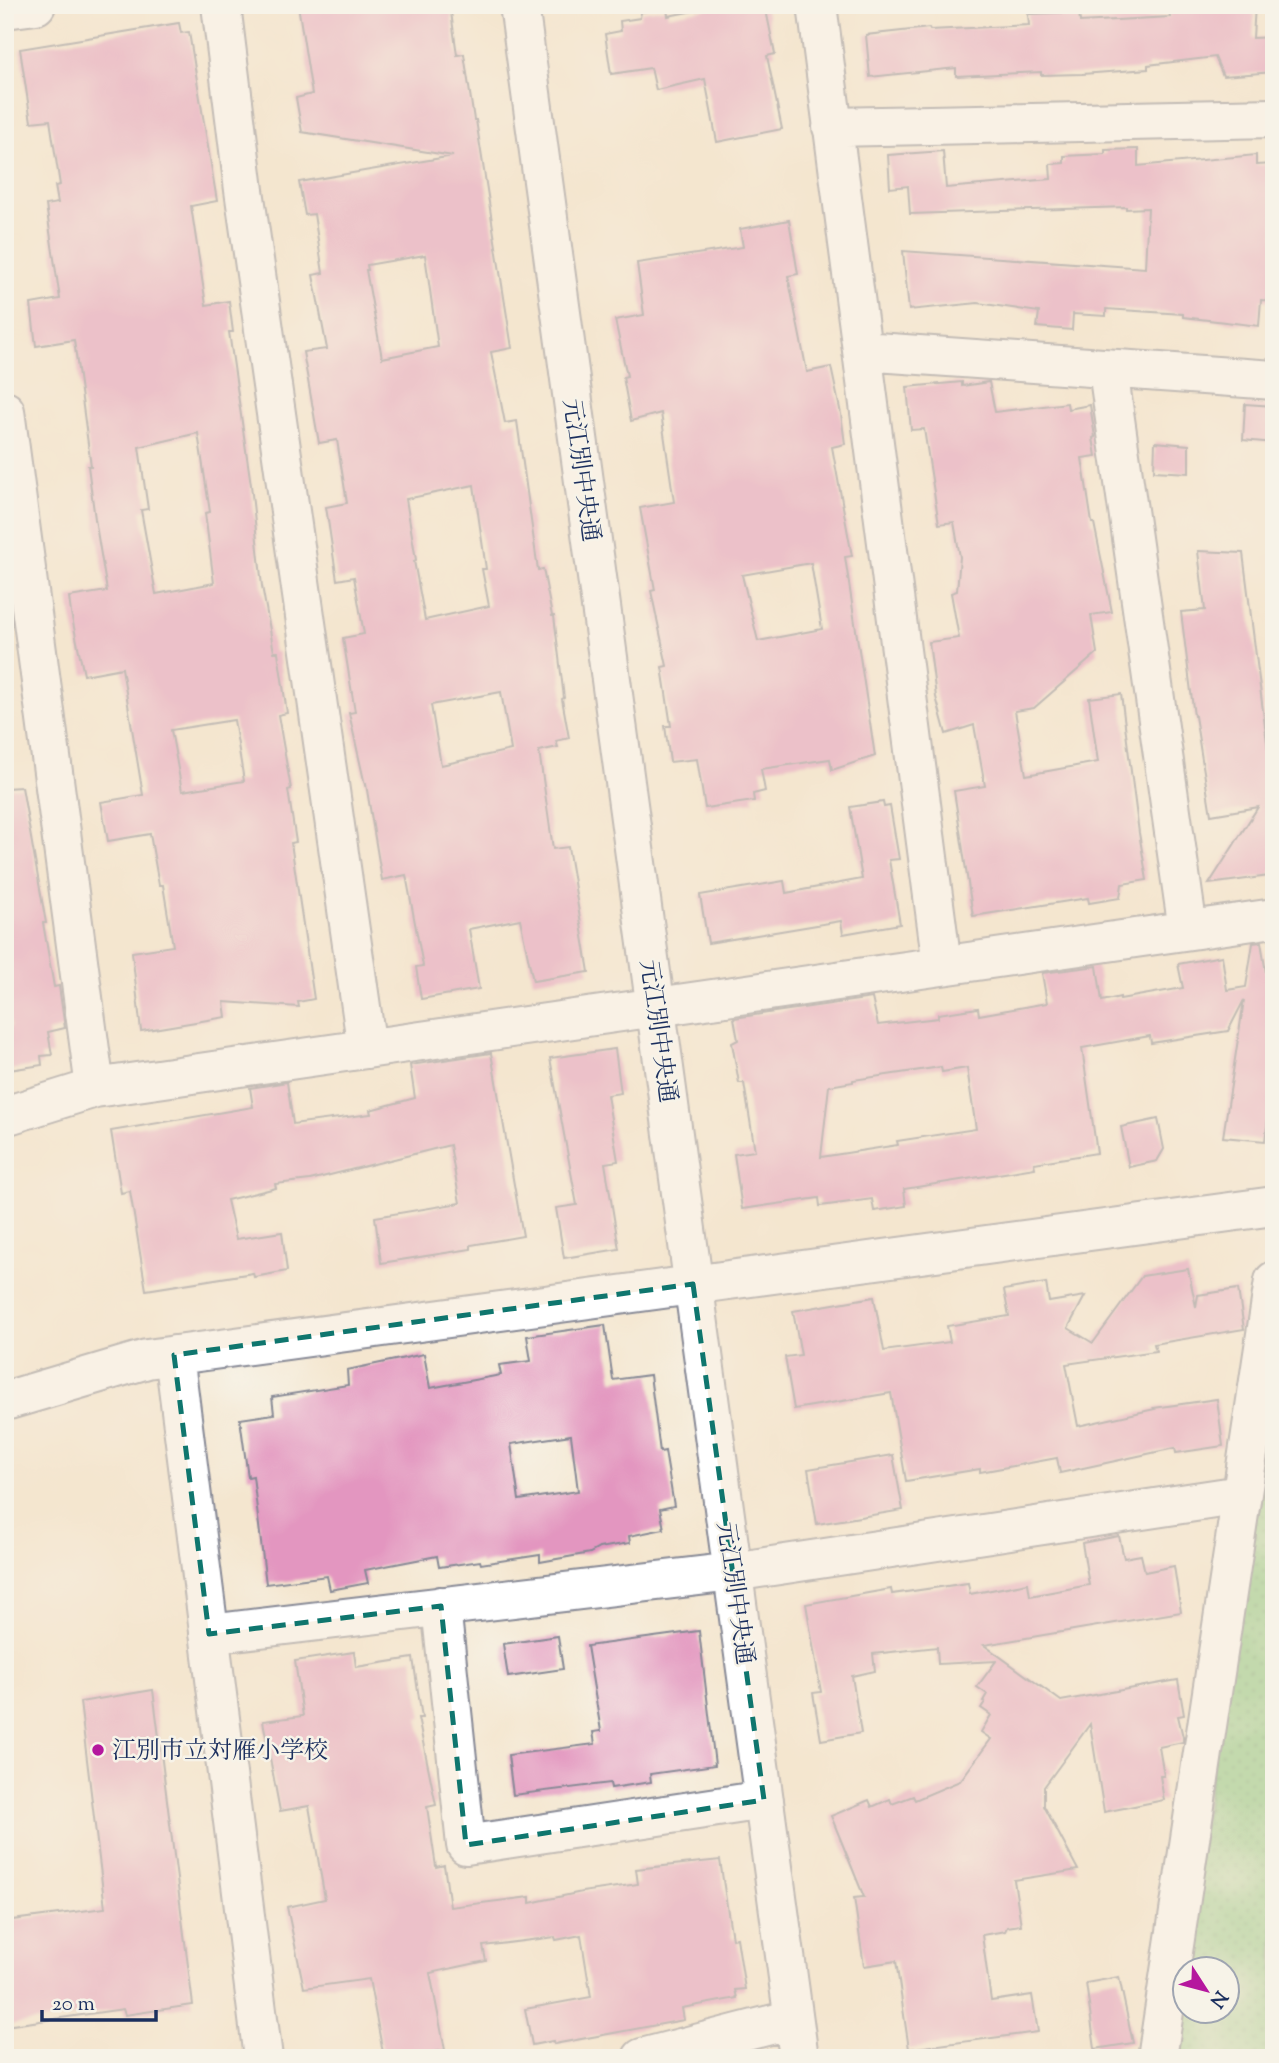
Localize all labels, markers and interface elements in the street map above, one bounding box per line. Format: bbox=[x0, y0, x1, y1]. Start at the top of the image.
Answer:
street label: 元江別中央通 bbox=[553, 397, 607, 544]
street label: 元江別中央通 bbox=[630, 958, 684, 1105]
street label: 元江別中央通 bbox=[707, 1520, 761, 1667]
place label: 江別市立対雁小学校 bbox=[112, 1735, 328, 1769]
marker: 江別市立対雁小学校 bbox=[90, 1742, 106, 1758]
north arrow bbox=[1170, 1954, 1240, 2024]
scale bar bbox=[42, 1979, 156, 2023]
text: N bbox=[1202, 1984, 1233, 2013]
text: 20 m bbox=[52, 1990, 95, 2020]

